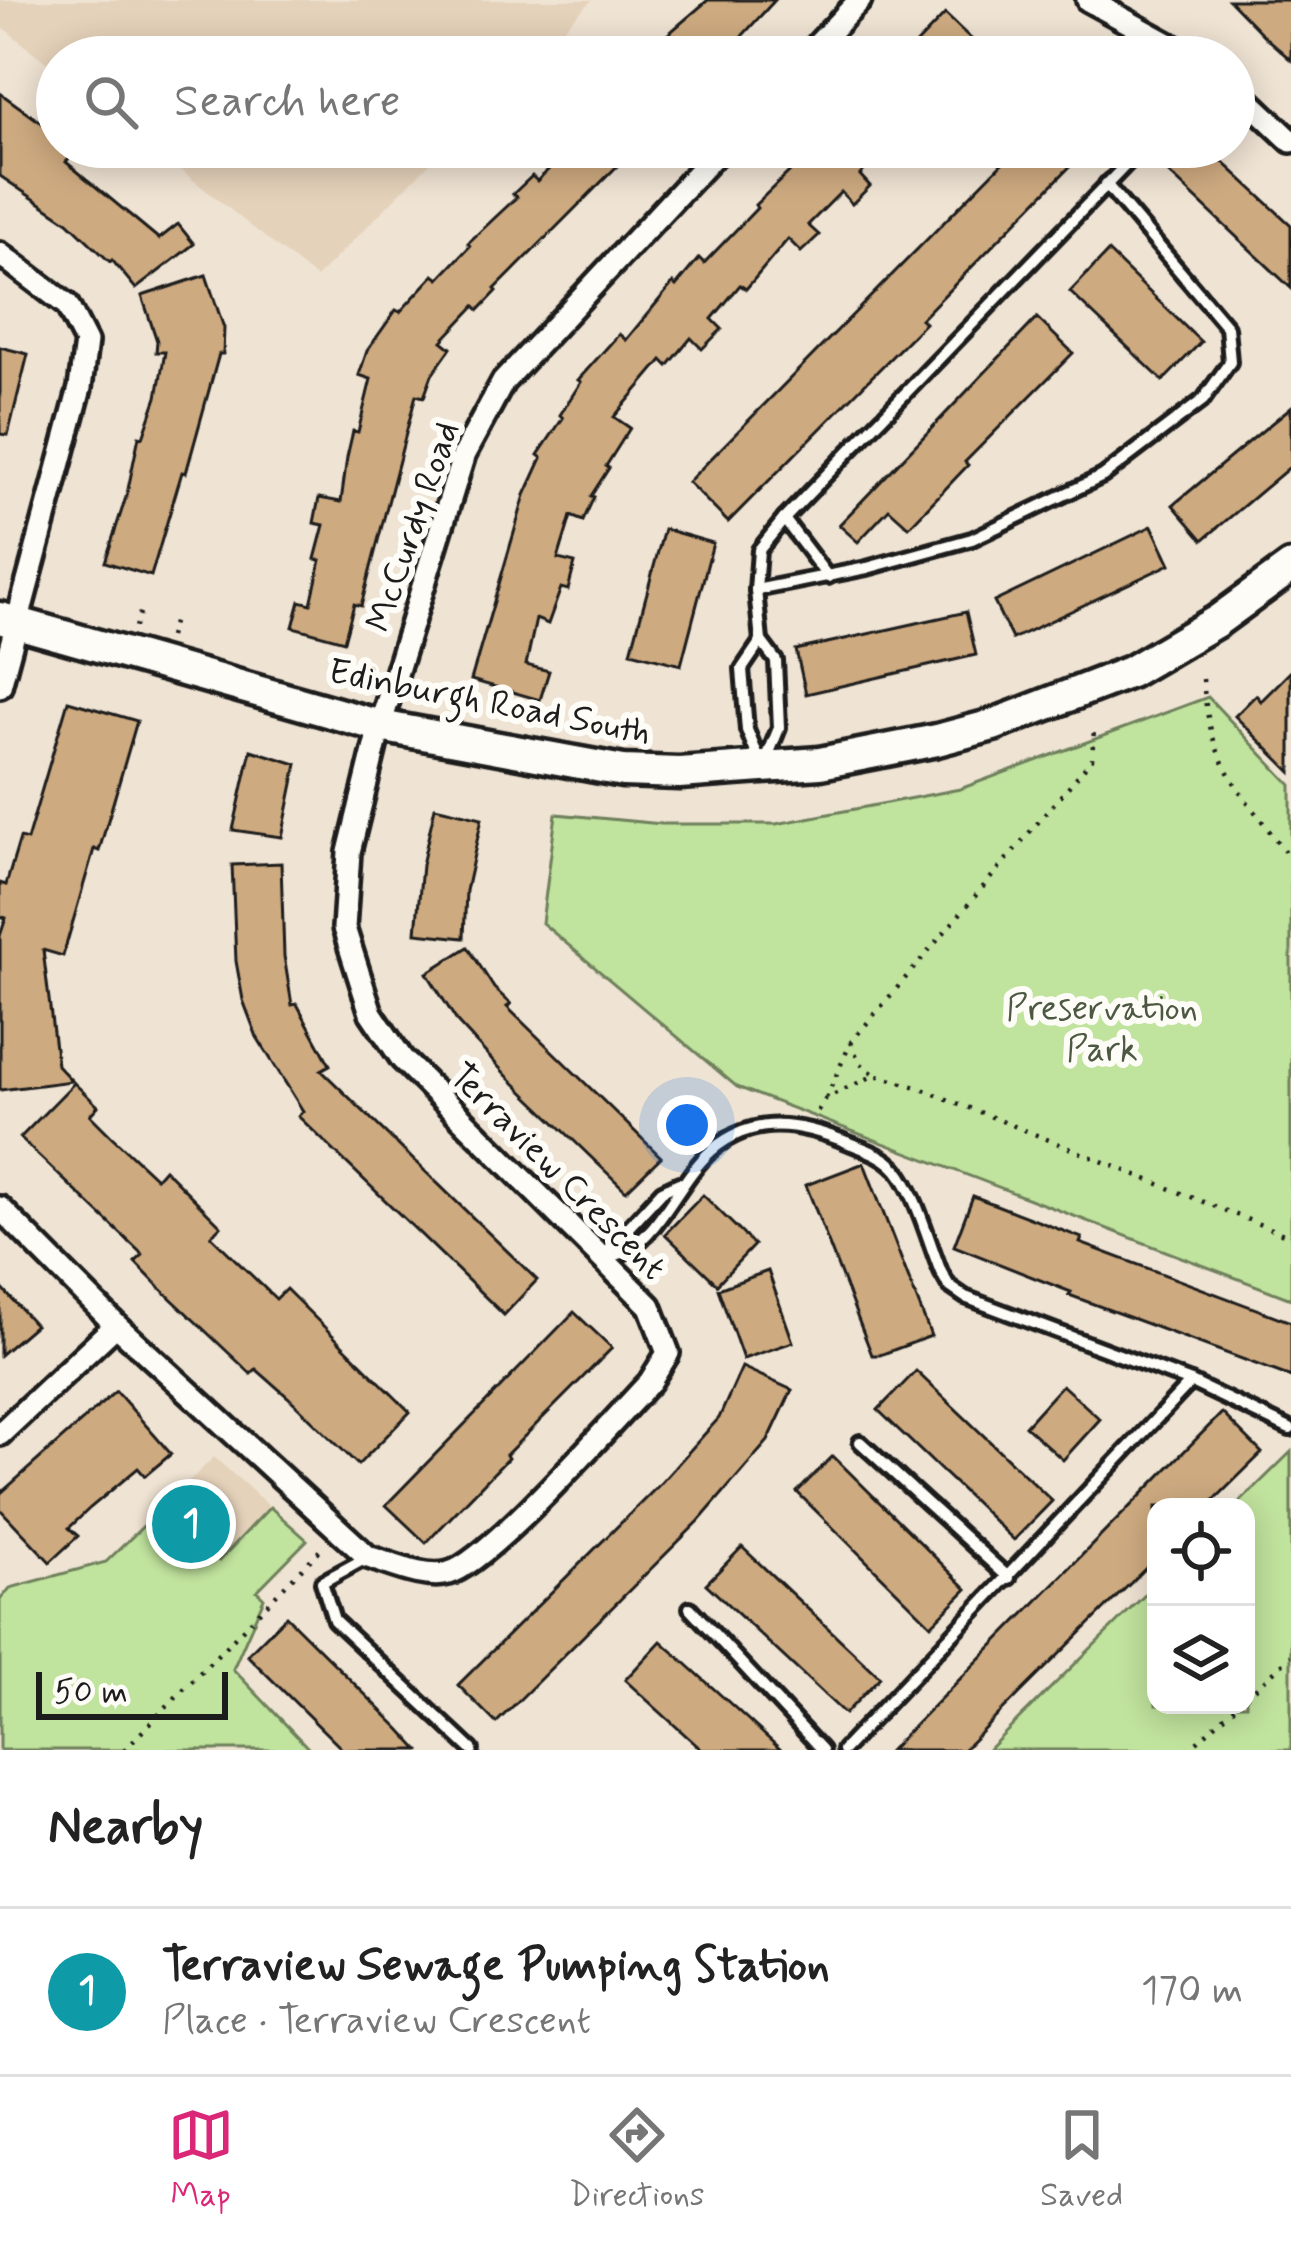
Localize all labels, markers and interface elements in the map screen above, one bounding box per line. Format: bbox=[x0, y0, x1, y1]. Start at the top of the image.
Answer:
search box bbox=[36, 36, 1255, 168]
icon: search bbox=[78, 69, 144, 135]
text: Search here bbox=[174, 73, 401, 132]
street label: McCurdy Road bbox=[356, 416, 472, 638]
street label: Edinburgh Road South bbox=[324, 649, 654, 761]
park label: Preservation Park bbox=[1006, 986, 1198, 1074]
street label: Terraview Crescent bbox=[438, 1054, 675, 1291]
your location bbox=[657, 1095, 717, 1155]
pin: 1 bbox=[152, 1479, 230, 1569]
map controls bbox=[1147, 1498, 1255, 1714]
button: locate bbox=[1147, 1498, 1255, 1606]
button: layers bbox=[1147, 1606, 1255, 1714]
scale bar bbox=[36, 1666, 228, 1719]
text: 50 m bbox=[54, 1671, 128, 1715]
text: Nearby bbox=[48, 1795, 203, 1861]
text: Terraview Sewage Pumping Station bbox=[162, 1937, 830, 1996]
text: 1 bbox=[78, 1966, 96, 2017]
text: 170 m bbox=[1141, 1966, 1243, 2017]
text: Place · Terraview Crescent bbox=[162, 1996, 591, 2047]
tab: Map bbox=[168, 2102, 234, 2218]
tab: Directions bbox=[569, 2102, 705, 2218]
tab: Saved bbox=[1040, 2102, 1123, 2218]

